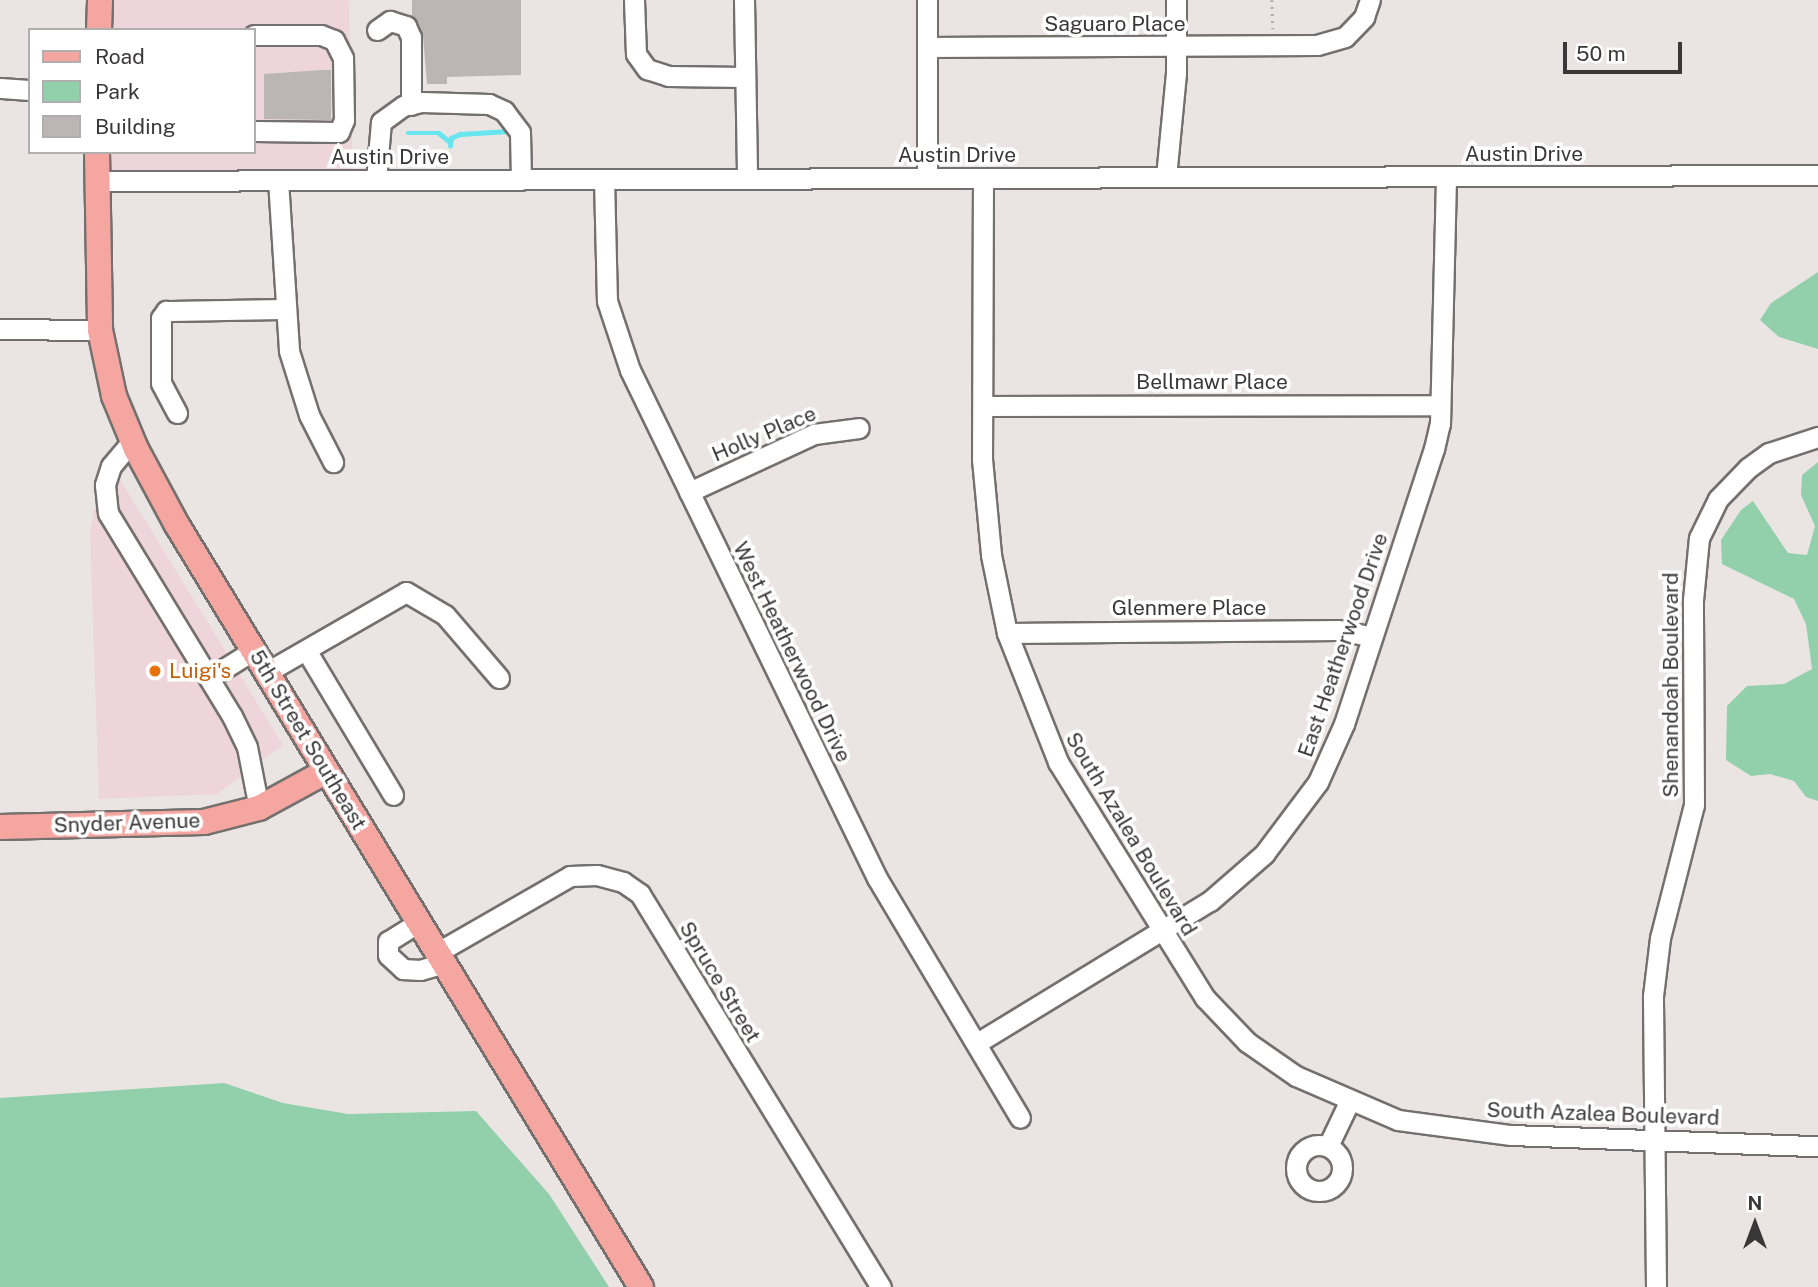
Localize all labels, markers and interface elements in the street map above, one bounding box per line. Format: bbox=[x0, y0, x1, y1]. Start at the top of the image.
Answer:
street label: Saguaro Place bbox=[1044, 11, 1186, 37]
legend bbox=[28, 28, 256, 154]
scale bar bbox=[1566, 28, 1685, 72]
text: 50 m bbox=[1576, 41, 1626, 66]
text: Road bbox=[95, 44, 145, 69]
text: Park bbox=[95, 79, 140, 104]
text: Building bbox=[95, 114, 176, 139]
street label: Austin Drive bbox=[1465, 141, 1583, 167]
street label: Austin Drive bbox=[898, 142, 1016, 168]
street label: Austin Drive bbox=[331, 144, 449, 170]
street label: Bellmawr Place bbox=[1136, 369, 1288, 395]
street label: Holly Place bbox=[708, 401, 820, 467]
street label: East Heatherwood Drive bbox=[1293, 530, 1393, 760]
street label: West Heatherwood Drive bbox=[728, 538, 856, 766]
street label: Shenandoah Boulevard bbox=[1658, 572, 1684, 798]
street label: Glenmere Place bbox=[1112, 595, 1266, 621]
street label: 5th Street Southeast bbox=[244, 645, 372, 835]
place label: Luigi's bbox=[169, 658, 231, 684]
marker: Luigi's bbox=[147, 663, 163, 679]
street label: South Azalea Boulevard bbox=[1060, 728, 1202, 940]
street label: Snyder Avenue bbox=[53, 808, 201, 838]
street label: Spruce Street bbox=[674, 917, 766, 1047]
street label: South Azalea Boulevard bbox=[1486, 1097, 1720, 1131]
north arrow bbox=[1720, 1189, 1790, 1259]
text: N bbox=[1748, 1192, 1762, 1214]

